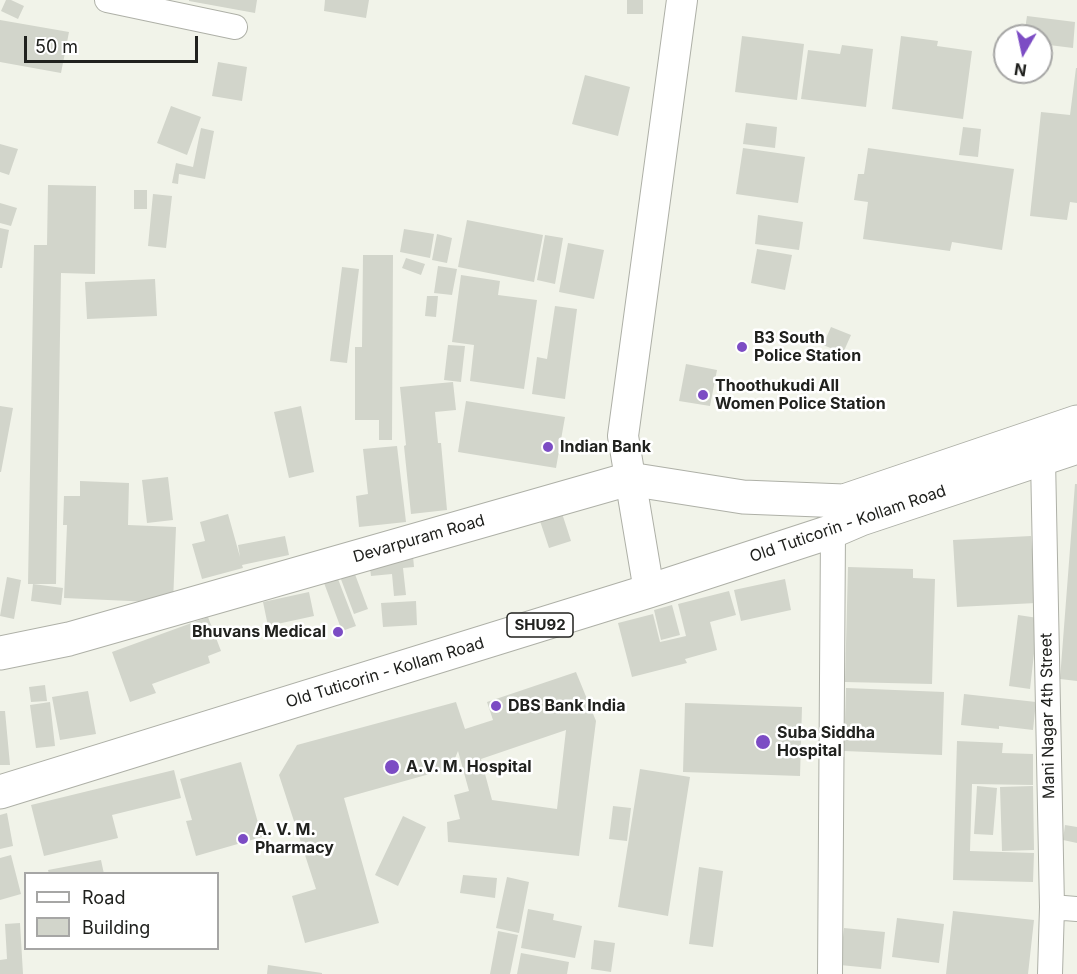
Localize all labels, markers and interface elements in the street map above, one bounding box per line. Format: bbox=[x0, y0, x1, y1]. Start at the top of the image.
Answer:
scale bar bbox=[27, 24, 201, 62]
north arrow bbox=[993, 24, 1053, 84]
text: 50 m bbox=[35, 36, 78, 57]
text: N bbox=[1013, 59, 1028, 81]
place label: B3 South Police Station bbox=[754, 328, 861, 366]
marker: B3 South Police Station bbox=[735, 340, 749, 354]
place label: Thoothukudi All Women Police Station bbox=[715, 376, 886, 414]
marker: Thoothukudi All Women Police Station bbox=[696, 388, 710, 402]
place label: Indian Bank bbox=[560, 437, 651, 457]
marker: Indian Bank bbox=[541, 440, 555, 454]
street label: Old Tuticorin - Kollam Road bbox=[747, 481, 949, 567]
street label: Devarpuram Road bbox=[351, 511, 487, 567]
road number: SHU92 bbox=[507, 613, 573, 637]
place label: Bhuvans Medical bbox=[192, 622, 326, 642]
marker: Bhuvans Medical bbox=[331, 625, 345, 639]
street label: Mani Nagar 4th Street bbox=[1037, 633, 1059, 799]
street label: Old Tuticorin - Kollam Road bbox=[284, 634, 486, 712]
place label: DBS Bank India bbox=[508, 696, 625, 716]
marker: DBS Bank India bbox=[489, 699, 503, 713]
place label: Suba Siddha Hospital bbox=[777, 723, 875, 761]
marker: Suba Siddha Hospital bbox=[754, 733, 772, 751]
place label: A.V. M. Hospital bbox=[406, 757, 532, 777]
marker: A.V. M. Hospital bbox=[383, 758, 401, 776]
place label: A. V. M. Pharmacy bbox=[255, 820, 334, 858]
marker: A. V. M. Pharmacy bbox=[236, 832, 250, 846]
legend bbox=[24, 872, 219, 950]
text: Road bbox=[82, 887, 125, 908]
text: Building bbox=[82, 917, 150, 938]

